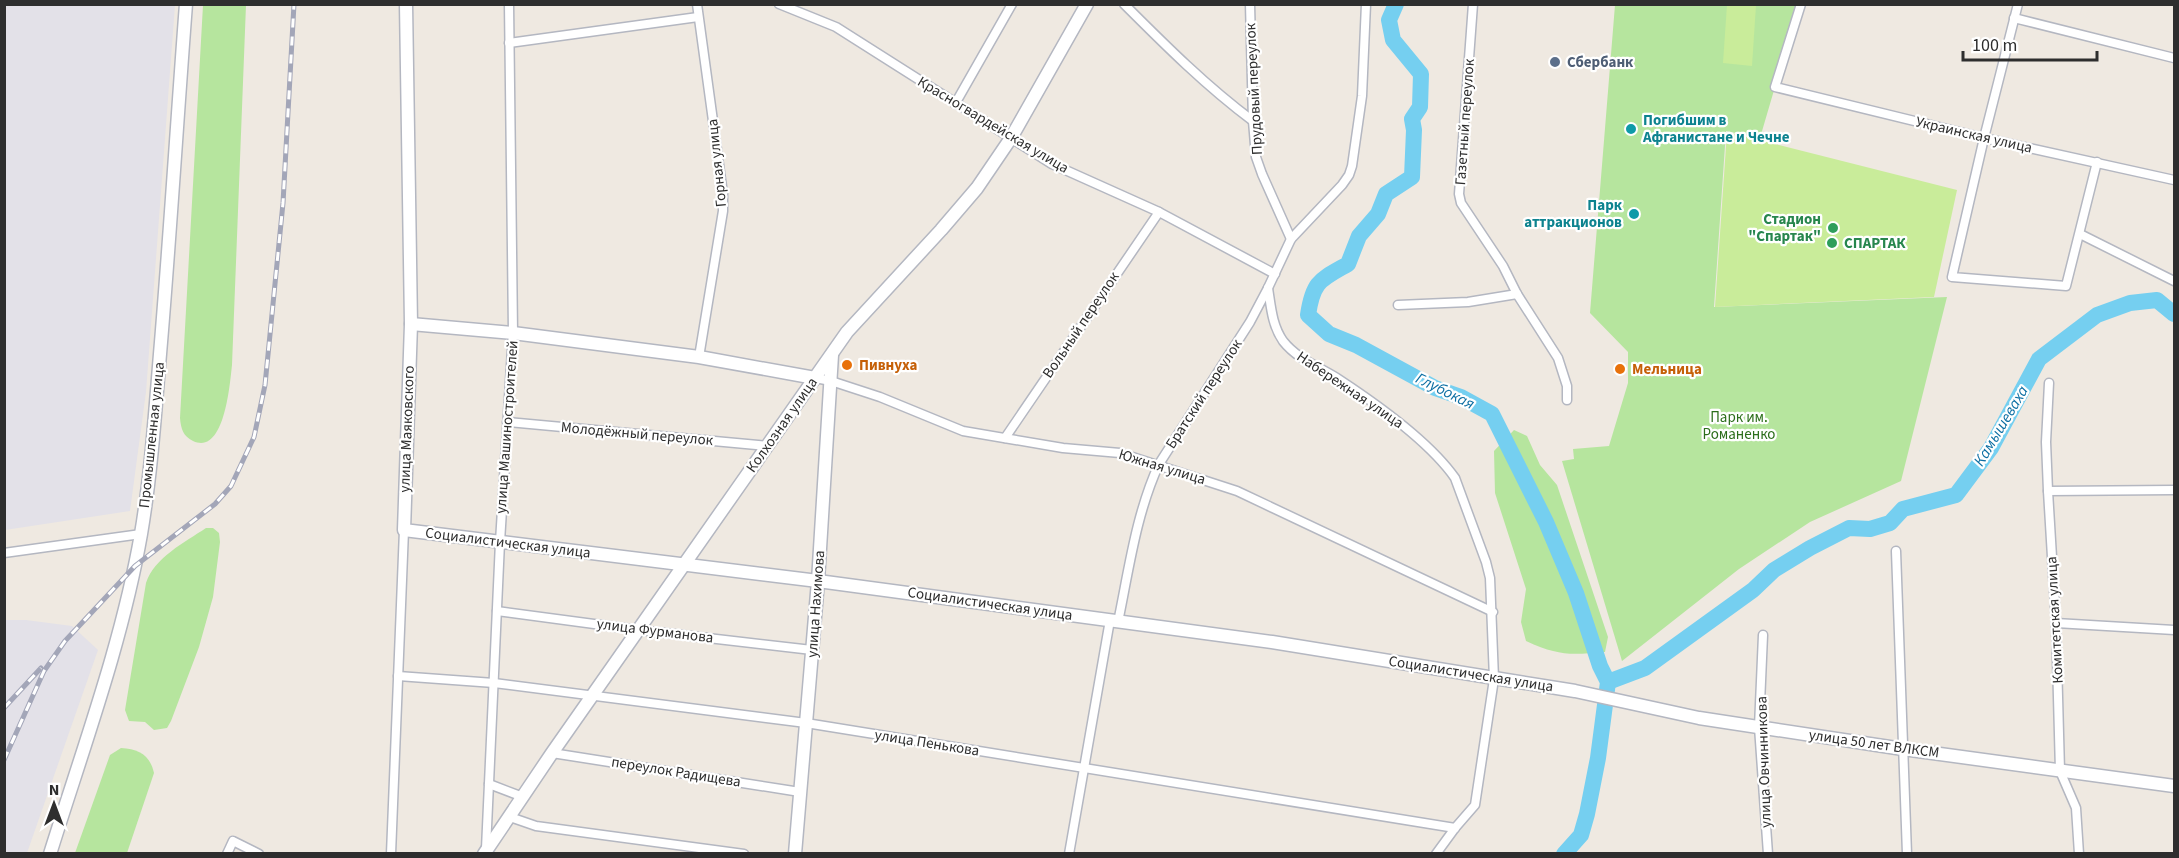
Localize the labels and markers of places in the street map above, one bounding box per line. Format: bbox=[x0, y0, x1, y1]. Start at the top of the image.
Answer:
place label: Сбербанк bbox=[1567, 52, 1634, 73]
marker: Сбербанк bbox=[1548, 55, 1562, 69]
place label: Погибшим в Афганистане и Чечне bbox=[1642, 110, 1790, 148]
marker: Погибшим в Афганистане и Чечне bbox=[1624, 122, 1638, 136]
place label: Парк аттракционов bbox=[1524, 195, 1623, 233]
marker: Парк аттракционов bbox=[1627, 207, 1641, 221]
place label: Стадион "Спартак" bbox=[1748, 209, 1821, 247]
marker: Стадион "Спартак" bbox=[1826, 221, 1840, 235]
place label: СПАРТАК bbox=[1844, 233, 1906, 254]
marker: СПАРТАК bbox=[1825, 236, 1839, 250]
place label: Пивнуха bbox=[859, 355, 917, 376]
marker: Пивнуха bbox=[840, 358, 854, 372]
place label: Мельница bbox=[1632, 359, 1702, 380]
marker: Мельница bbox=[1613, 362, 1627, 376]

